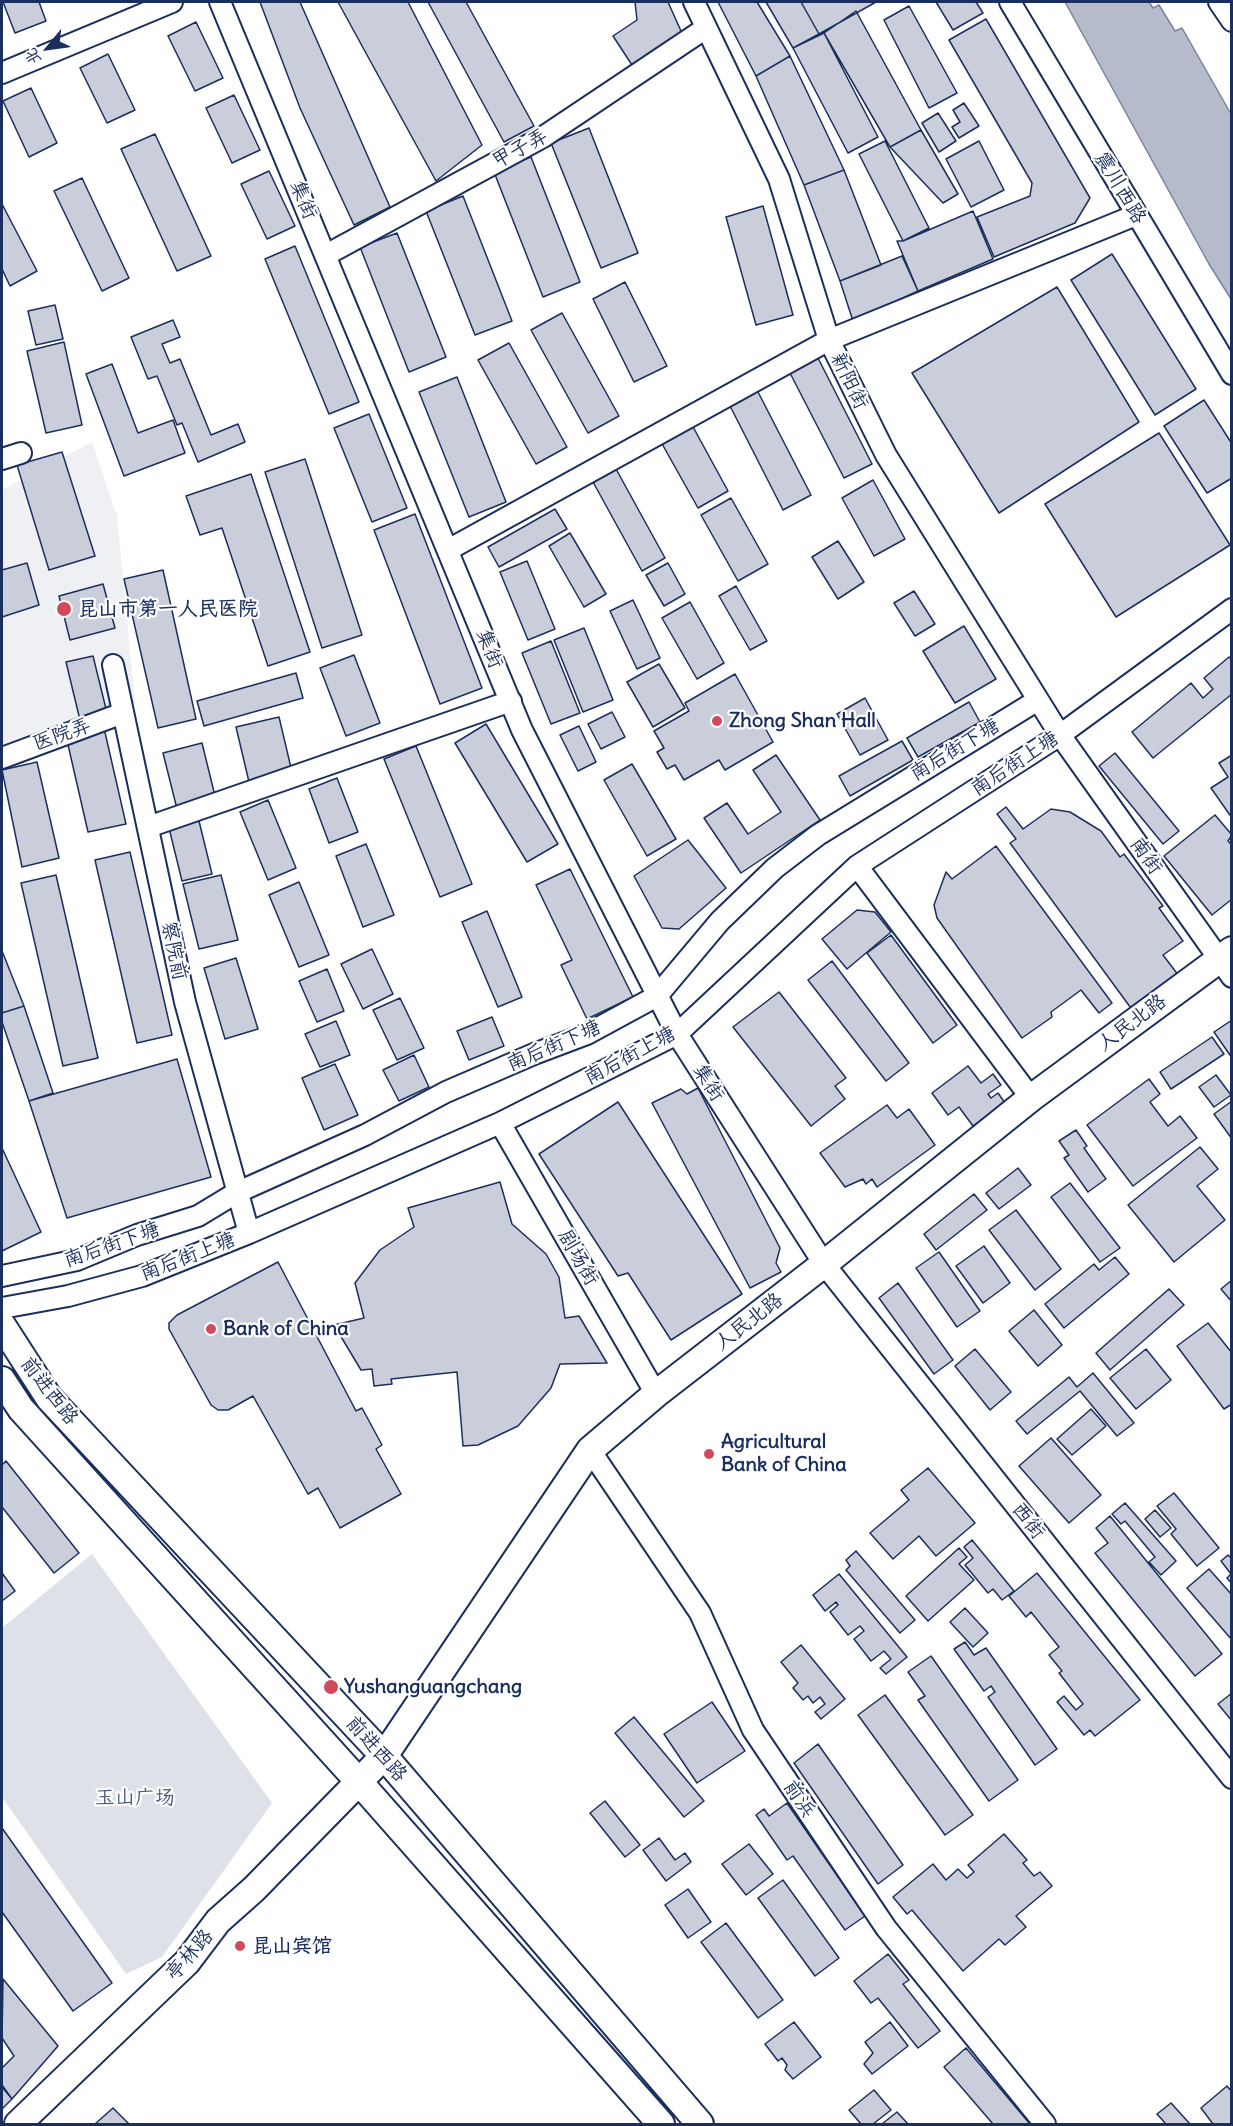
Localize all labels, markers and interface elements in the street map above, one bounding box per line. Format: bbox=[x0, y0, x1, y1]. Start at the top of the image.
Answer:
north arrow bbox=[18, 18, 78, 78]
text: 北 bbox=[20, 45, 45, 69]
street label: 甲子弄 bbox=[488, 124, 552, 174]
street label: 震川西路 bbox=[1089, 148, 1151, 228]
street label: 集街 bbox=[284, 177, 322, 223]
street label: 新阳街 bbox=[825, 349, 873, 413]
place label: 昆山市第一人民医院 bbox=[78, 597, 258, 621]
marker: 昆山市第一人民医院 bbox=[55, 600, 73, 618]
street label: 集街 bbox=[470, 626, 508, 672]
place label: Zhong Shan Hall bbox=[729, 709, 876, 733]
street label: 医院弄 bbox=[30, 713, 94, 757]
marker: Zhong Shan Hall bbox=[710, 714, 724, 728]
street label: 南后街下塘 bbox=[906, 714, 1004, 786]
street label: 南后街上塘 bbox=[967, 727, 1063, 801]
street label: 南街 bbox=[1125, 833, 1167, 879]
street label: 察院前 bbox=[156, 919, 192, 983]
street label: 人民北路 bbox=[1093, 989, 1171, 1057]
street label: 南后街下塘 bbox=[503, 1015, 605, 1077]
street label: 南后街上塘 bbox=[580, 1022, 680, 1090]
street label: 集街 bbox=[687, 1060, 729, 1106]
street label: 南后街下塘 bbox=[61, 1217, 163, 1273]
street label: 剧场街 bbox=[553, 1226, 603, 1290]
street label: 南后街上塘 bbox=[137, 1228, 239, 1286]
street label: 人民北路 bbox=[710, 1288, 788, 1356]
place label: Bank of China bbox=[223, 1317, 349, 1341]
marker: Bank of China bbox=[204, 1322, 218, 1336]
street label: 前进西路 bbox=[15, 1352, 83, 1430]
place label: Agricultural Bank of China bbox=[721, 1430, 847, 1477]
marker: Agricultural Bank of China bbox=[702, 1447, 716, 1461]
street label: 西街 bbox=[1006, 1498, 1050, 1544]
place label: Yushanguangchang bbox=[344, 1675, 522, 1699]
marker: Yushanguangchang bbox=[322, 1678, 340, 1696]
street label: 前进西路 bbox=[340, 1711, 412, 1787]
street label: 前浜 bbox=[778, 1776, 820, 1822]
park label: 玉山广场 bbox=[95, 1786, 175, 1810]
street label: 亭林路 bbox=[161, 1924, 219, 1986]
place label: 昆山宾馆 bbox=[252, 1934, 332, 1958]
marker: 昆山宾馆 bbox=[233, 1939, 247, 1953]

